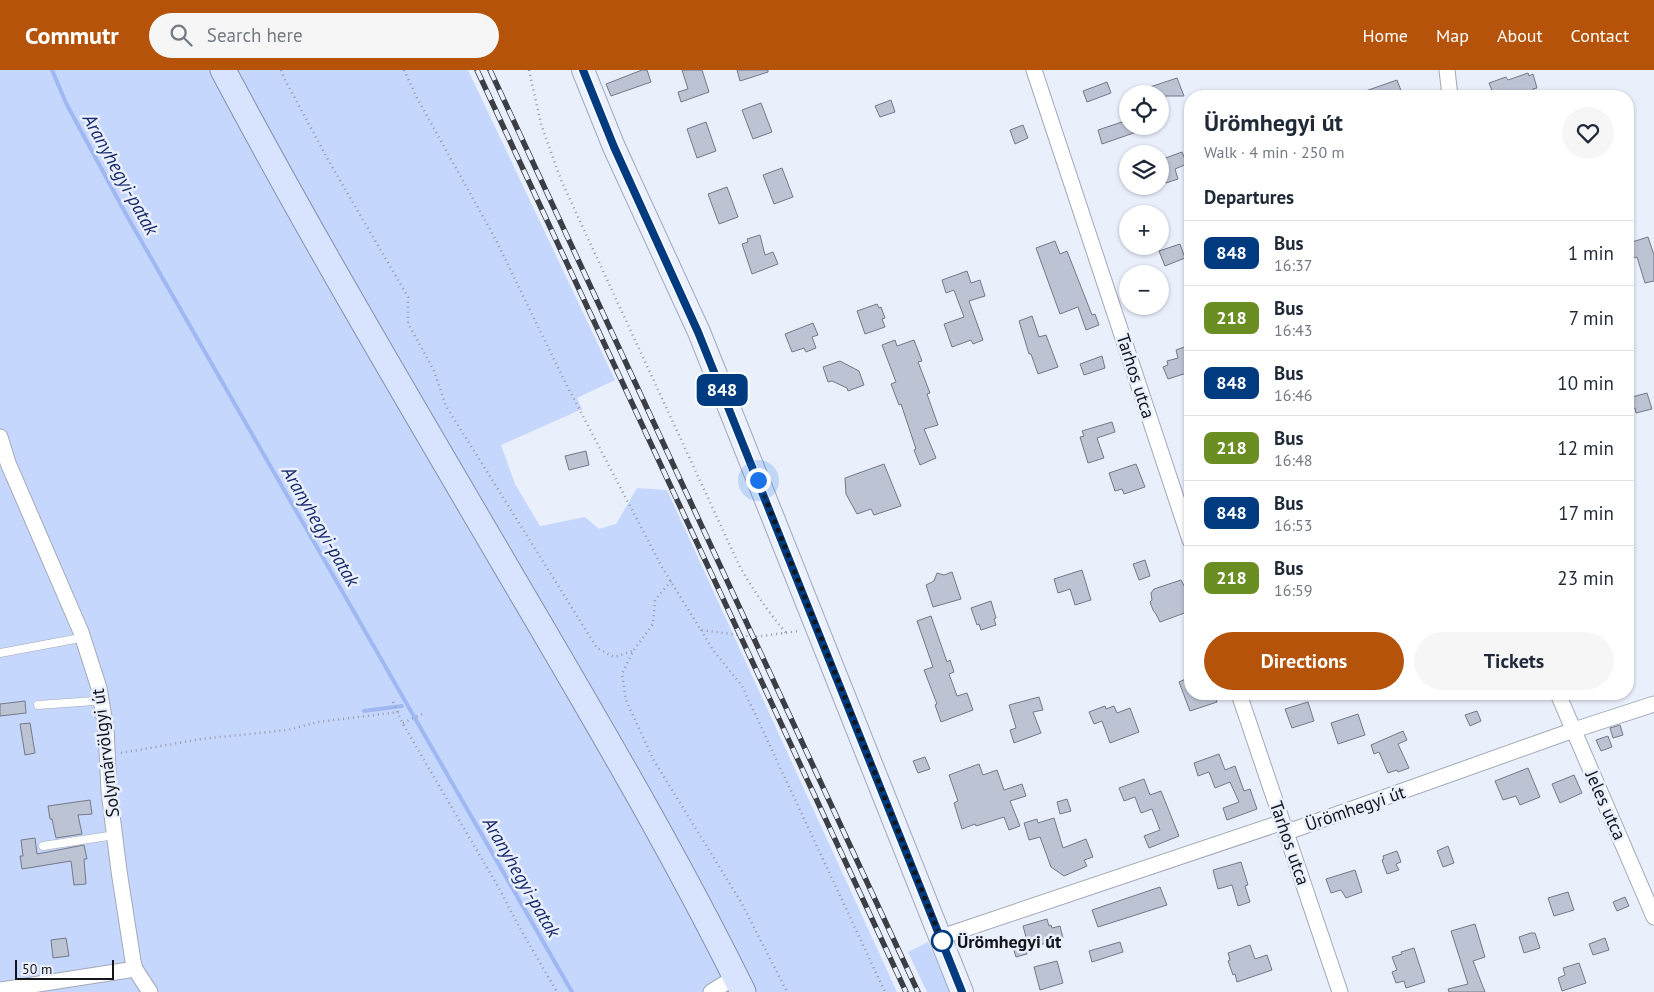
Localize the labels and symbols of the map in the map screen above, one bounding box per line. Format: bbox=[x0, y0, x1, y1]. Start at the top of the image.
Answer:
water label: Aranyhegyi-patak bbox=[77, 108, 165, 240]
street label: Tarhos utca bbox=[1112, 331, 1160, 421]
line badge: 848 bbox=[693, 374, 751, 406]
water label: Aranyhegyi-patak bbox=[276, 461, 366, 592]
your location bbox=[746, 468, 771, 493]
street label: Solymárvölgyi út bbox=[86, 687, 124, 819]
street label: Jeles utca bbox=[1580, 766, 1632, 843]
street label: Ürömhegyi út bbox=[1302, 780, 1408, 836]
street label: Tarhos utca bbox=[1265, 798, 1315, 888]
water label: Aranyhegyi-patak bbox=[477, 812, 567, 943]
marker: Ürömhegyi út bbox=[931, 930, 953, 952]
place label: Ürömhegyi út bbox=[957, 930, 1062, 953]
scale bar bbox=[15, 957, 114, 980]

